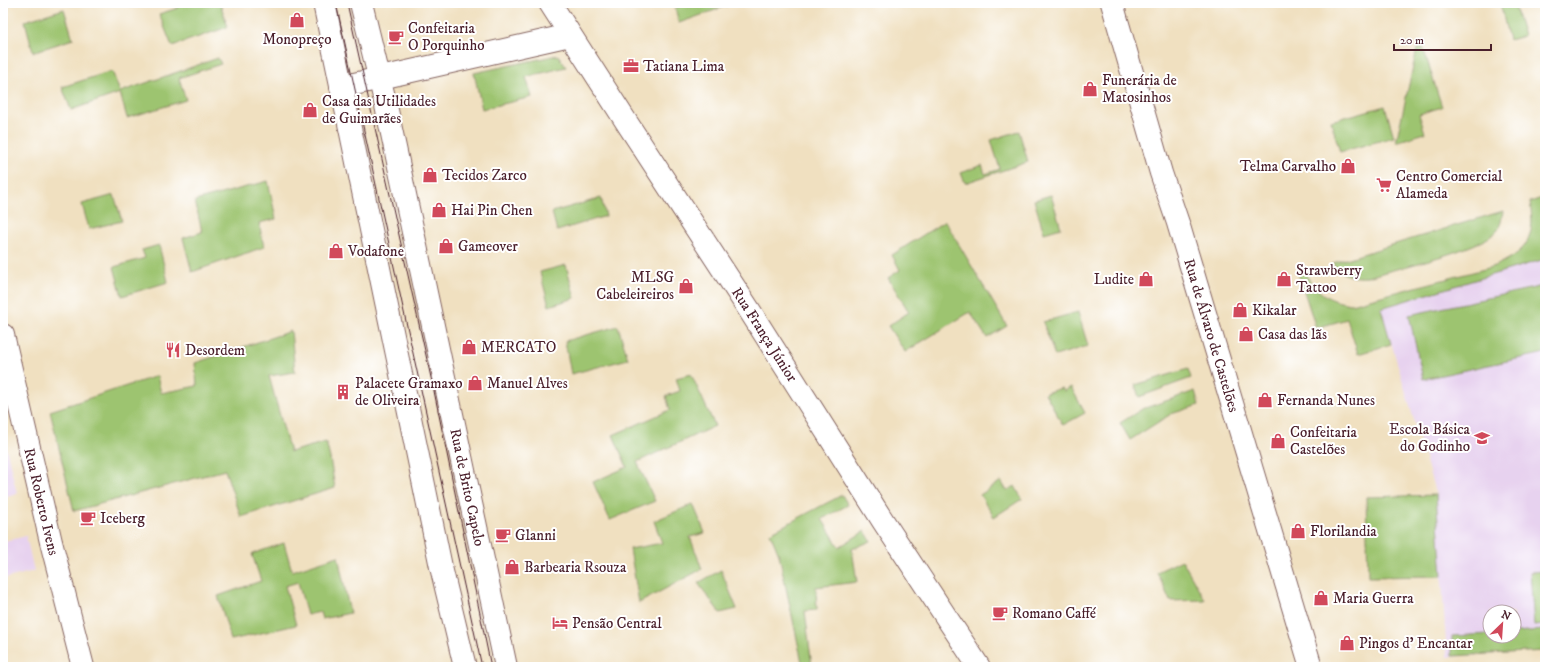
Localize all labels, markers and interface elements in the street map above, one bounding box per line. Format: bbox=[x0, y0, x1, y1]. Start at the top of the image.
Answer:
shop icon: Monopreço bbox=[288, 11, 306, 29]
place label: Confeitaria O Porquinho bbox=[408, 19, 485, 55]
scale bar bbox=[1394, 26, 1491, 52]
cafe icon: Confeitaria O Porquinho bbox=[387, 28, 405, 46]
place label: Monopreço bbox=[263, 30, 331, 49]
text: 20 m bbox=[1400, 33, 1424, 48]
office icon: Tatiana Lima bbox=[622, 57, 640, 75]
place label: Tatiana Lima bbox=[643, 57, 725, 76]
place label: Funerária de Matosinhos bbox=[1102, 71, 1177, 107]
shop icon: Funerária de Matosinhos bbox=[1081, 80, 1099, 98]
place label: Casa das Utilidades de Guimarães bbox=[322, 92, 436, 128]
shop icon: Casa das Utilidades de Guimarães bbox=[301, 101, 319, 119]
place label: Telma Carvalho bbox=[1240, 157, 1336, 176]
shop icon: Telma Carvalho bbox=[1339, 157, 1357, 175]
shop icon: Tecidos Zarco bbox=[421, 166, 439, 184]
place label: Tecidos Zarco bbox=[442, 166, 527, 185]
place label: Centro Comercial Alameda bbox=[1396, 167, 1503, 203]
supermarket icon: Centro Comercial Alameda bbox=[1375, 176, 1393, 194]
shop icon: Hai Pin Chen bbox=[430, 201, 448, 219]
place label: Hai Pin Chen bbox=[451, 201, 533, 220]
shop icon: Gameover bbox=[437, 237, 455, 255]
place label: Gameover bbox=[458, 237, 518, 256]
shop icon: Vodafone bbox=[327, 242, 345, 260]
place label: Vodafone bbox=[347, 242, 404, 261]
street label: Rua de Álvaro de Castelões bbox=[1180, 256, 1244, 414]
place label: Strawberry Tattoo bbox=[1296, 261, 1363, 297]
place label: MLSG Cabeleireiros bbox=[596, 268, 674, 304]
place label: Ludite bbox=[1094, 270, 1134, 289]
shop icon: Ludite bbox=[1137, 270, 1155, 288]
shop icon: Strawberry Tattoo bbox=[1275, 270, 1293, 288]
shop icon: MLSG Cabeleireiros bbox=[677, 277, 695, 295]
street label: Rua França Júnior bbox=[727, 284, 802, 386]
shop icon: Kikalar bbox=[1231, 301, 1249, 319]
place label: Kikalar bbox=[1252, 301, 1297, 320]
shop icon: Casa das lãs bbox=[1237, 325, 1255, 343]
place label: Casa das lãs bbox=[1258, 325, 1327, 344]
shop icon: MERCATO bbox=[460, 338, 478, 356]
place label: MERCATO bbox=[481, 338, 556, 357]
restaurant icon: Desordem bbox=[164, 341, 182, 359]
place label: Desordem bbox=[185, 341, 245, 360]
place label: Palacete Gramaxo de Oliveira bbox=[355, 374, 463, 410]
shop icon: Manuel Alves bbox=[466, 374, 484, 392]
place label: Manuel Alves bbox=[487, 374, 568, 393]
building icon: Palacete Gramaxo de Oliveira bbox=[334, 383, 352, 401]
shop icon: Fernanda Nunes bbox=[1256, 391, 1274, 409]
place label: Fernanda Nunes bbox=[1277, 391, 1375, 410]
place label: Escola Básica do Godinho bbox=[1389, 420, 1471, 456]
place label: Confeitaria Castelões bbox=[1290, 423, 1357, 459]
street label: Rua de Brito Capelo bbox=[446, 427, 489, 548]
school or university icon: Escola Básica do Godinho bbox=[1473, 429, 1491, 447]
shop icon: Confeitaria Castelões bbox=[1269, 432, 1287, 450]
street label: Rua Roberto Ivens bbox=[20, 446, 64, 557]
cafe icon: Iceberg bbox=[79, 509, 97, 527]
place label: Iceberg bbox=[100, 509, 145, 528]
shop icon: Florilandia bbox=[1289, 522, 1307, 540]
place label: Florilandia bbox=[1310, 522, 1377, 541]
cafe icon: Glanni bbox=[494, 526, 512, 544]
place label: Glanni bbox=[515, 526, 556, 545]
shop icon: Barbearia Rsouza bbox=[503, 558, 521, 576]
place label: Barbearia Rsouza bbox=[524, 558, 627, 577]
shop icon: Maria Guerra bbox=[1312, 589, 1330, 607]
place label: Maria Guerra bbox=[1333, 589, 1414, 608]
cafe icon: Romano Caffé bbox=[991, 604, 1009, 622]
place label: Romano Caffé bbox=[1012, 604, 1097, 623]
north arrow bbox=[1482, 604, 1522, 644]
text: N bbox=[1499, 608, 1513, 624]
hotel icon: Pensão Central bbox=[551, 614, 569, 632]
place label: Pensão Central bbox=[572, 614, 662, 633]
shop icon: Pingos d' Encantar bbox=[1338, 634, 1356, 652]
place label: Pingos d' Encantar bbox=[1359, 634, 1473, 653]

